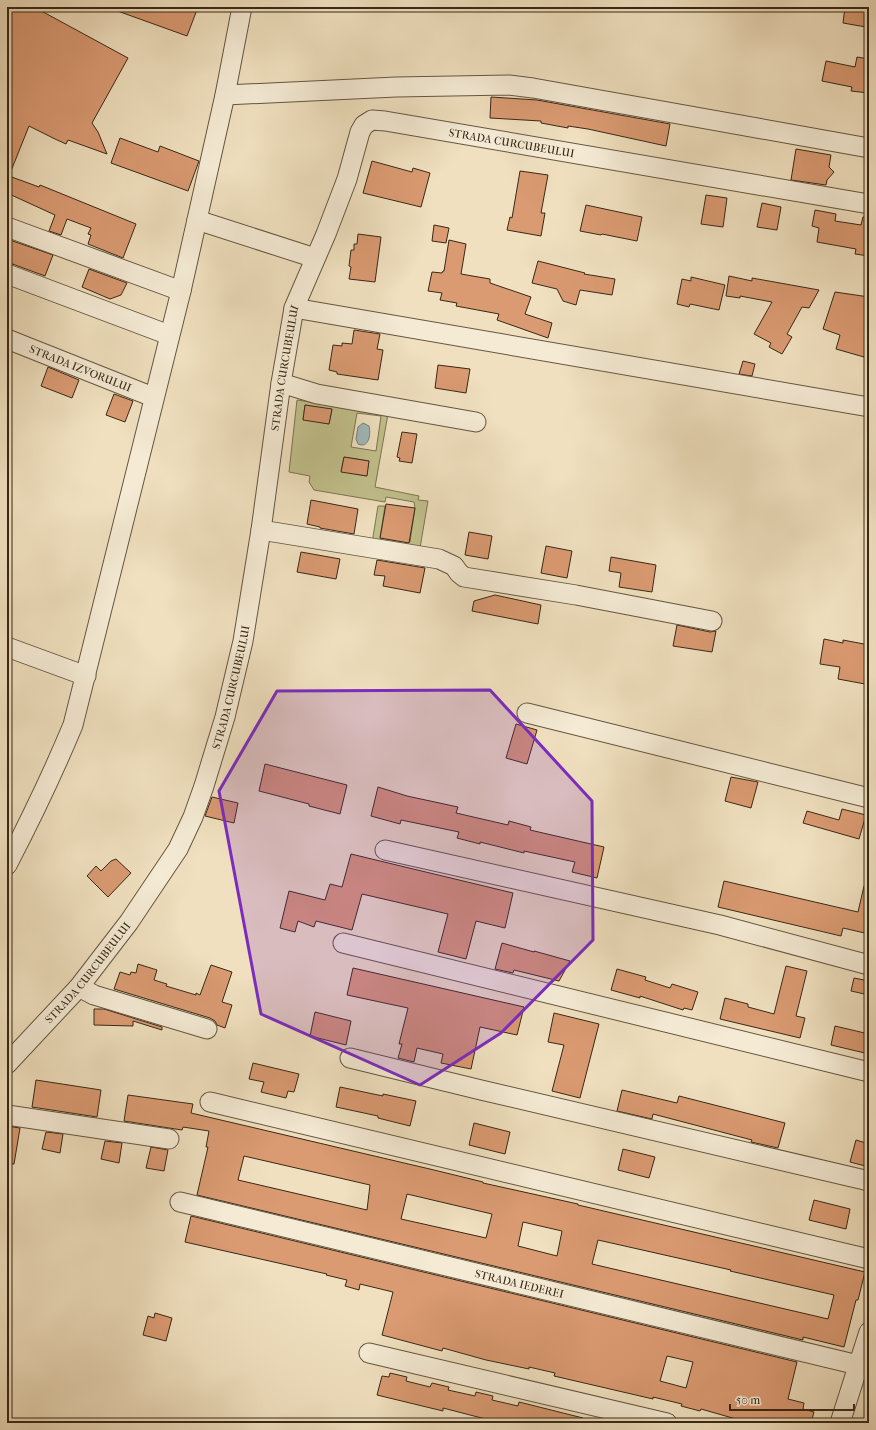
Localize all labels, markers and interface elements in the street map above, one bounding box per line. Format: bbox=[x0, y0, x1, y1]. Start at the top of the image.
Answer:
street label: STRADA CURCUBEULUI bbox=[448, 126, 576, 160]
street label: STRADA CURCUBEULUI bbox=[269, 302, 302, 432]
street label: STRADA IZVORULUI bbox=[27, 343, 134, 395]
street label: STRADA CURCUBEULUI bbox=[210, 624, 253, 751]
street label: STRADA CURCUBEULUI bbox=[43, 919, 134, 1026]
street label: STRADA IEDEREI bbox=[474, 1267, 566, 1301]
scale bar bbox=[730, 1386, 854, 1412]
text: 50 m bbox=[736, 1393, 760, 1407]

